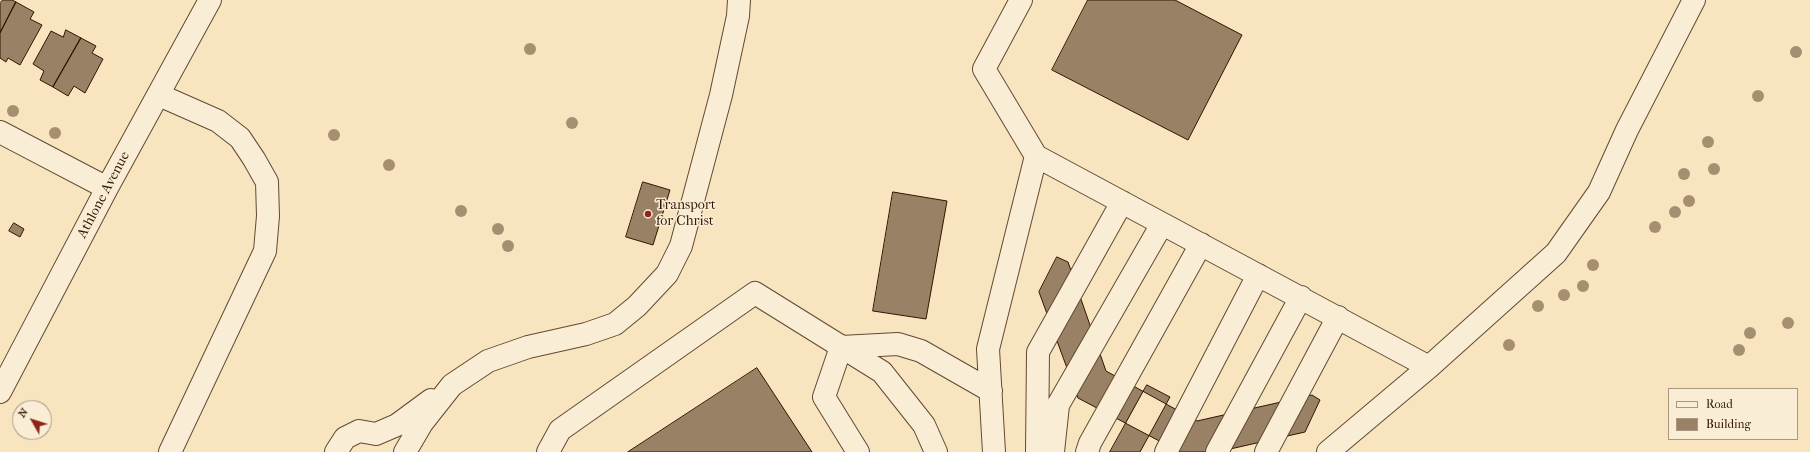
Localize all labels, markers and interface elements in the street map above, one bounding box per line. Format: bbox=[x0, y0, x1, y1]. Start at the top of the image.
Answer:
street label: Athlone Avenue bbox=[74, 149, 134, 241]
place label: Transport for Christ bbox=[656, 198, 716, 230]
marker: Transport for Christ bbox=[643, 209, 653, 219]
legend bbox=[1668, 388, 1798, 440]
text: Road bbox=[1706, 397, 1733, 411]
north arrow bbox=[12, 400, 52, 440]
text: N bbox=[15, 405, 31, 420]
text: Building bbox=[1706, 417, 1751, 431]

